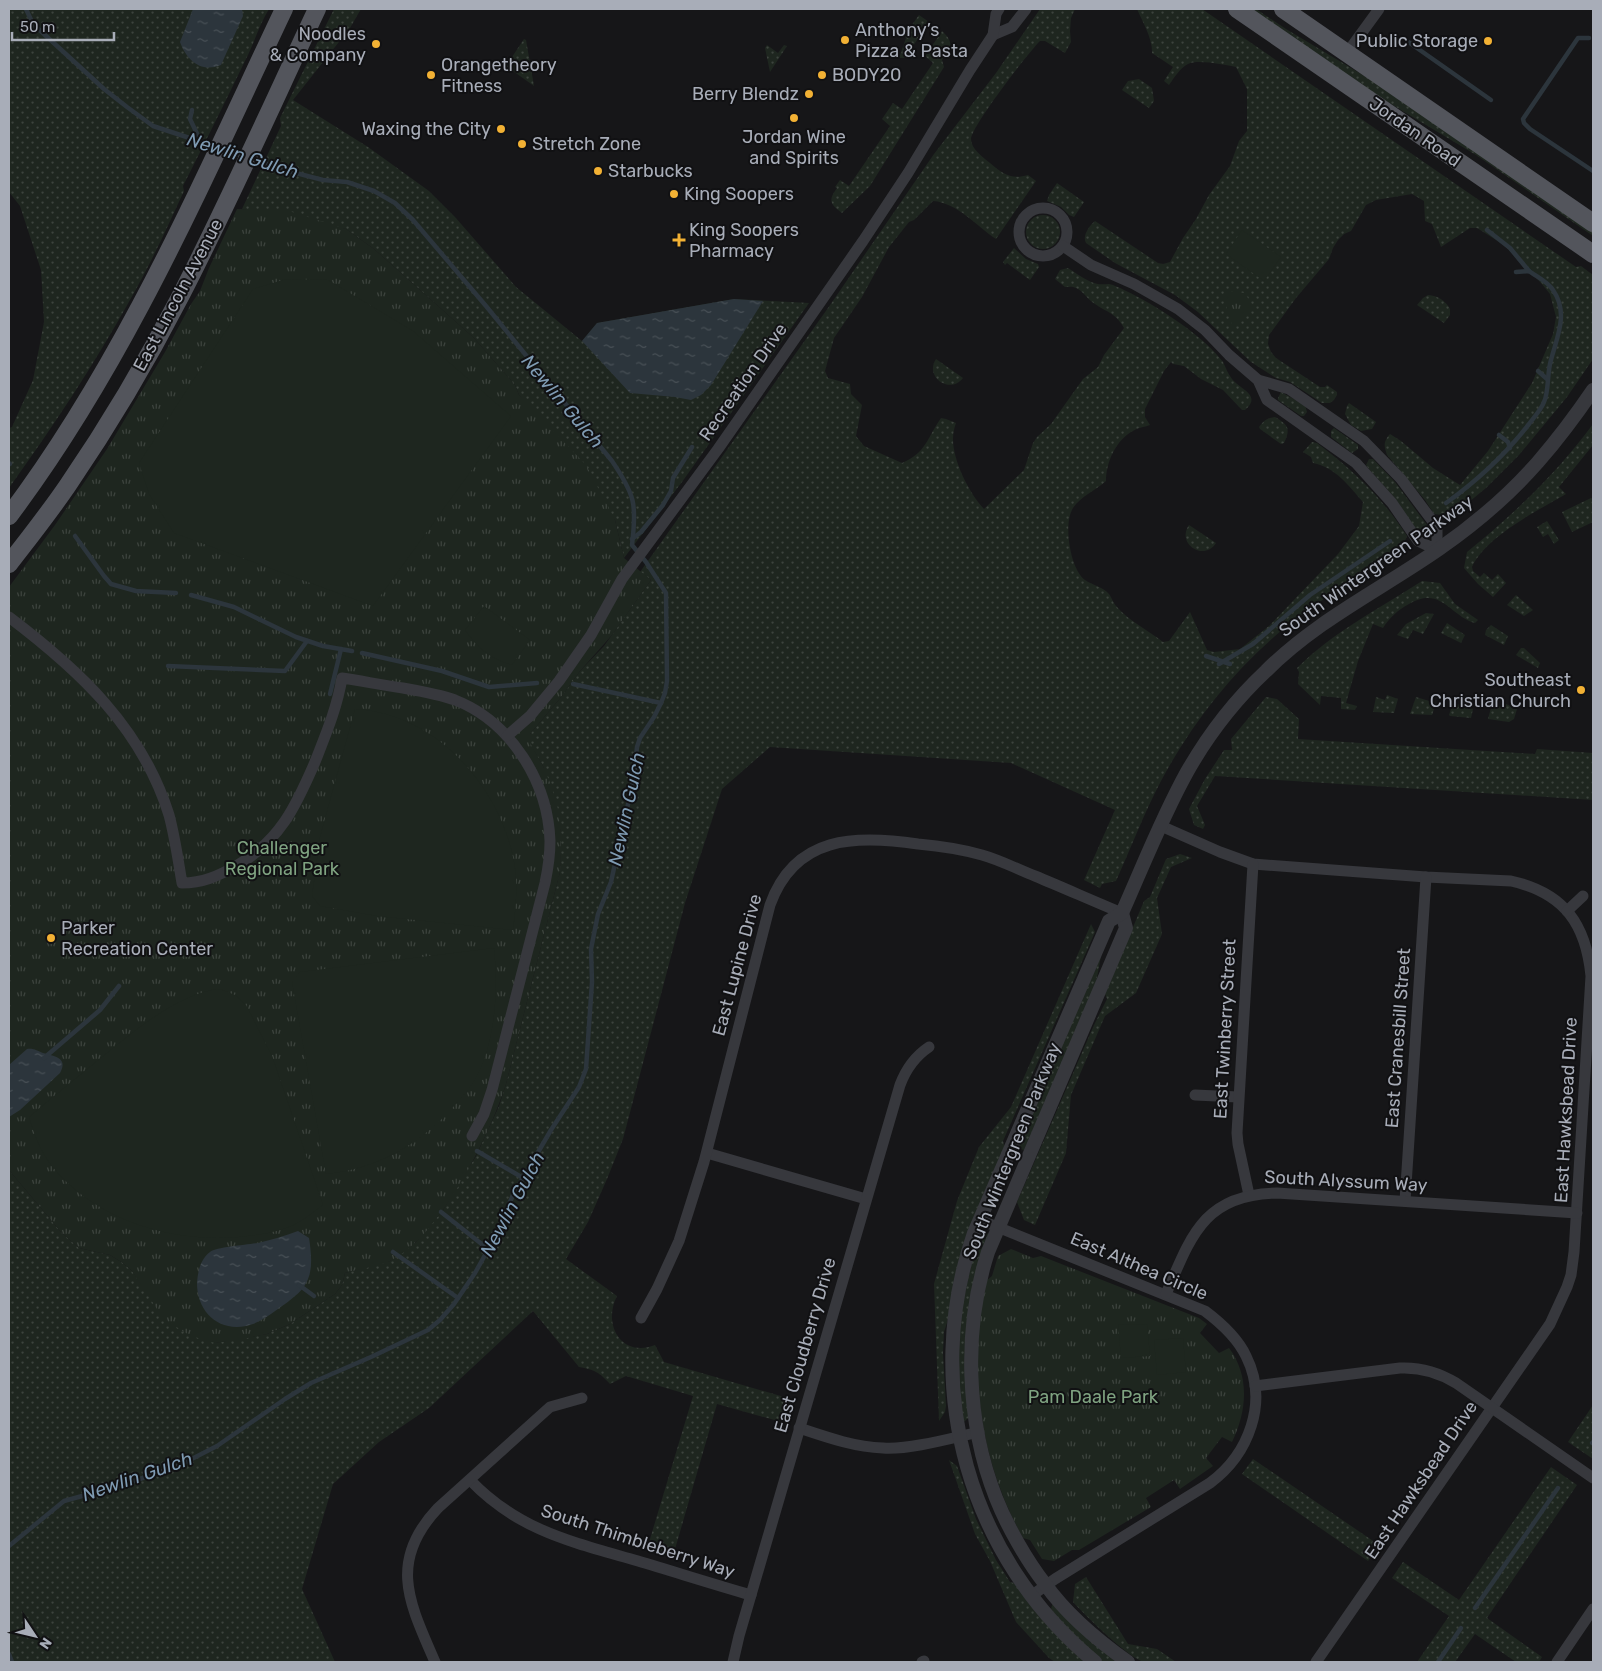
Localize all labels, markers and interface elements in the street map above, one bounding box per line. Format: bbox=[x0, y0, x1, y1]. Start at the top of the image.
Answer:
scale bar bbox=[12, 10, 115, 42]
text: 50 m bbox=[20, 18, 55, 36]
place label: Anthony’s Pizza & Pasta bbox=[855, 19, 968, 62]
place label: Noodles & Company bbox=[270, 23, 366, 66]
place label: Public Storage bbox=[1356, 30, 1478, 52]
marker: Anthony’s Pizza & Pasta bbox=[839, 34, 851, 46]
marker: Public Storage bbox=[1482, 35, 1494, 47]
marker: Noodles & Company bbox=[370, 38, 382, 50]
place label: Orangetheory Fitness bbox=[441, 54, 557, 97]
place label: BODY20 bbox=[832, 64, 901, 86]
marker: Orangetheory Fitness bbox=[425, 69, 437, 81]
marker: BODY20 bbox=[816, 69, 828, 81]
place label: Berry Blendz bbox=[692, 83, 799, 105]
marker: Berry Blendz bbox=[803, 88, 815, 100]
street label: Jordan Road bbox=[1365, 92, 1465, 172]
marker: Jordan Wine and Spirits bbox=[788, 112, 800, 124]
place label: Waxing the City bbox=[361, 118, 491, 140]
marker: Waxing the City bbox=[495, 123, 507, 135]
place label: Jordan Wine and Spirits bbox=[742, 126, 846, 169]
water label: Newlin Gulch bbox=[184, 128, 301, 183]
place label: Stretch Zone bbox=[532, 133, 641, 155]
marker: Stretch Zone bbox=[516, 138, 528, 150]
place label: Starbucks bbox=[608, 160, 693, 182]
marker: Starbucks bbox=[592, 165, 604, 177]
place label: King Soopers bbox=[684, 183, 794, 205]
marker: King Soopers bbox=[668, 188, 680, 200]
street label: East Lincoln Avenue bbox=[129, 215, 227, 375]
place label: King Soopers Pharmacy bbox=[689, 219, 799, 262]
marker: King Soopers Pharmacy bbox=[673, 234, 685, 246]
street label: Recreation Drive bbox=[694, 319, 792, 445]
water label: Newlin Gulch bbox=[517, 350, 609, 453]
street label: South Wintergreen Parkway bbox=[1275, 490, 1477, 642]
place label: Southeast Christian Church bbox=[1430, 669, 1571, 712]
marker: Southeast Christian Church bbox=[1575, 684, 1587, 696]
water label: Newlin Gulch bbox=[603, 750, 650, 868]
park label: Challenger Regional Park bbox=[225, 837, 340, 880]
street label: East Lupine Drive bbox=[707, 892, 767, 1038]
place label: Parker Recreation Center bbox=[61, 917, 213, 960]
marker: Parker Recreation Center bbox=[45, 932, 57, 944]
street label: East Twinberry Street bbox=[1209, 938, 1241, 1120]
street label: East Cranesbill Street bbox=[1381, 947, 1415, 1129]
street label: East Hawksbead Drive bbox=[1550, 1016, 1582, 1204]
street label: South Wintergreen Parkway bbox=[958, 1039, 1066, 1263]
water label: Newlin Gulch bbox=[475, 1148, 550, 1261]
street label: South Alyssum Way bbox=[1264, 1166, 1428, 1196]
street label: East Althea Circle bbox=[1067, 1227, 1211, 1305]
street label: East Cloudberry Drive bbox=[769, 1255, 841, 1435]
park label: Pam Daale Park bbox=[1028, 1386, 1159, 1408]
street label: East Hawksbead Drive bbox=[1360, 1397, 1482, 1563]
water label: Newlin Gulch bbox=[79, 1447, 195, 1506]
street label: South Thimbleberry Way bbox=[538, 1499, 738, 1583]
north arrow bbox=[10, 1611, 60, 1661]
text: N bbox=[35, 1634, 55, 1652]

